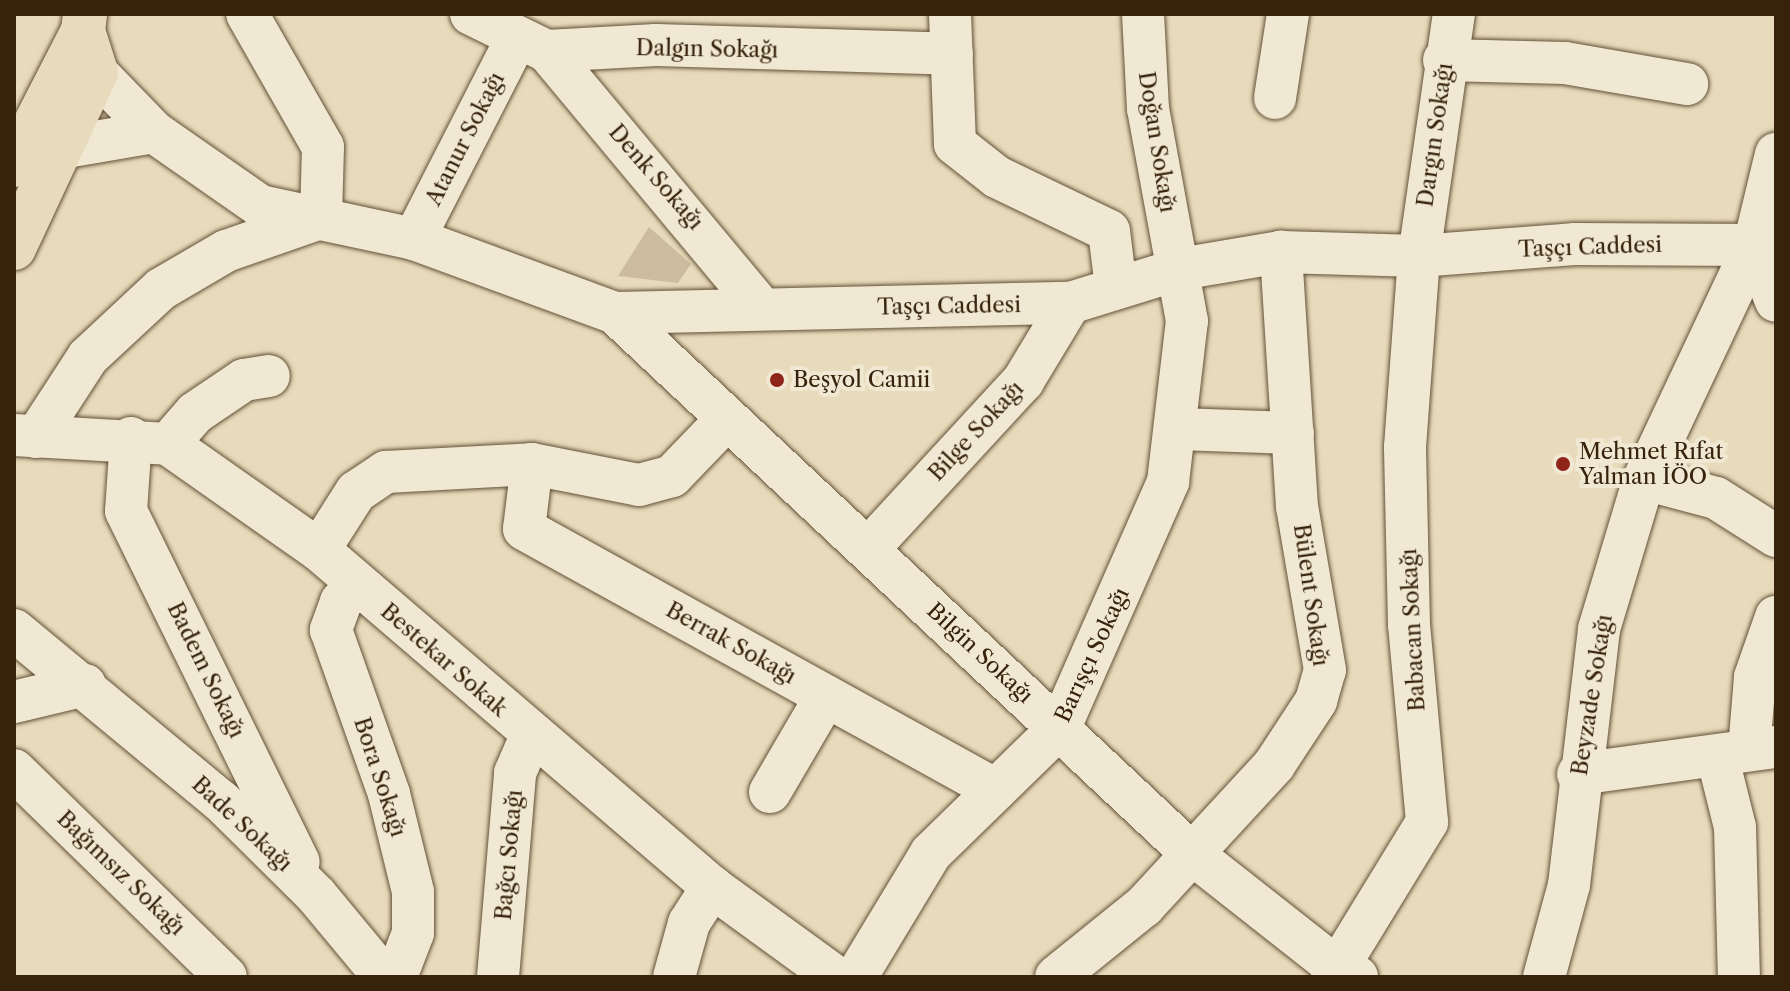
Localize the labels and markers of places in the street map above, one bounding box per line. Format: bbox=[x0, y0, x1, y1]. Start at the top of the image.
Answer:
place label: Beşyol Camii bbox=[793, 367, 930, 393]
marker: Beşyol Camii bbox=[768, 371, 786, 389]
place label: Mehmet Rıfat Yalman İÖO bbox=[1579, 438, 1723, 490]
marker: Mehmet Rıfat Yalman İÖO bbox=[1554, 455, 1572, 473]

